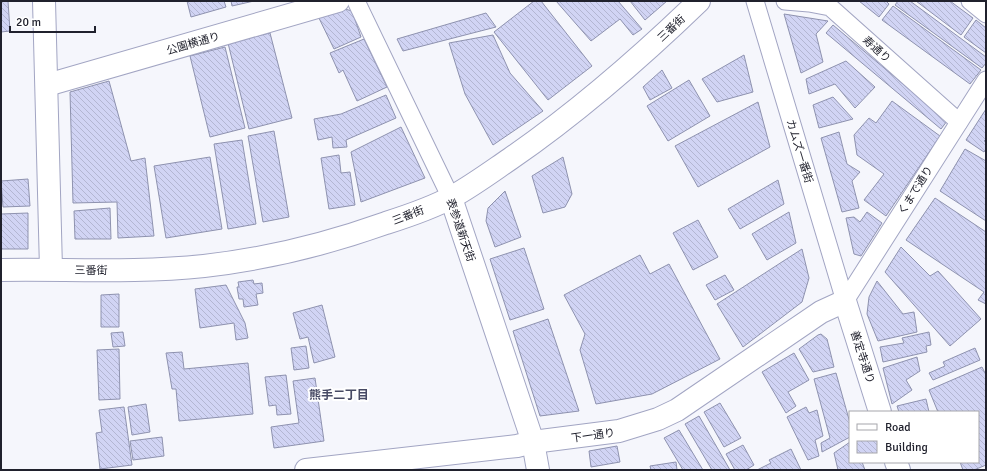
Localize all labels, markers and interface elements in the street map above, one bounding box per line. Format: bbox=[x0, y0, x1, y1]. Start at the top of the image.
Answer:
scale bar bbox=[10, 8, 95, 34]
street label: 三番街 bbox=[655, 12, 688, 44]
text: 20 m bbox=[16, 15, 41, 30]
street label: 公園横通り bbox=[165, 30, 221, 57]
street label: 寿通り bbox=[860, 34, 893, 65]
street label: カムズ一番街 bbox=[784, 118, 815, 185]
street label: くまで通り bbox=[895, 163, 936, 217]
street label: 表参道新天街 bbox=[444, 197, 477, 263]
street label: 三番街 bbox=[390, 203, 426, 227]
street label: 三番街 bbox=[74, 264, 108, 277]
street label: 善定寺通り bbox=[848, 329, 877, 385]
district label: 熊手二丁目 bbox=[309, 388, 369, 403]
legend bbox=[849, 411, 979, 463]
text: Road bbox=[885, 420, 911, 435]
street label: 下一通り bbox=[570, 426, 616, 445]
text: Building bbox=[885, 440, 928, 455]

